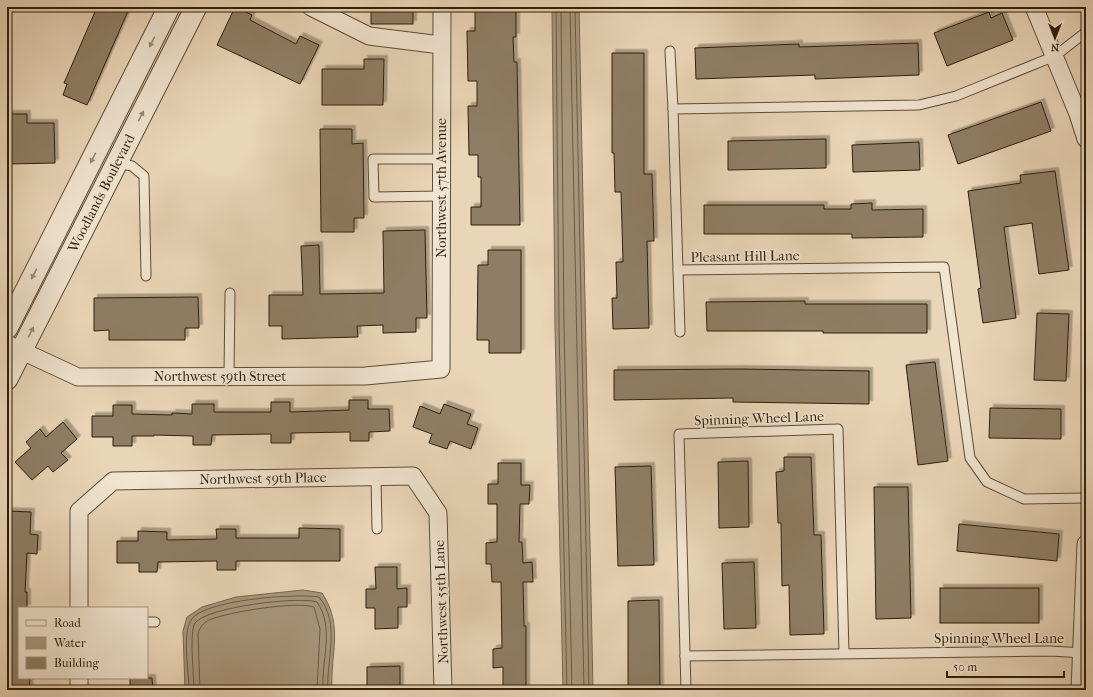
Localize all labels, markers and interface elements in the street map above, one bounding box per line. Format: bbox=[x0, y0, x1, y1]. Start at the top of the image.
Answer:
north arrow bbox=[1035, 18, 1075, 58]
one-way arrow bbox=[149, 36, 155, 48]
text: N bbox=[1050, 41, 1059, 54]
one-way arrow bbox=[137, 110, 144, 121]
street label: Northwest 57th Avenue bbox=[433, 118, 450, 258]
street label: Woodlands Boulevard bbox=[64, 131, 139, 256]
one-way arrow bbox=[90, 152, 96, 164]
street label: Pleasant Hill Lane bbox=[690, 247, 800, 266]
one-way arrow bbox=[31, 268, 37, 279]
one-way arrow bbox=[28, 326, 34, 337]
street label: Northwest 59th Street bbox=[154, 368, 286, 385]
street label: Spinning Wheel Lane bbox=[694, 408, 824, 429]
street label: Northwest 59th Place bbox=[199, 469, 327, 488]
street label: Northwest 55th Lane bbox=[431, 540, 452, 664]
legend bbox=[18, 607, 148, 679]
text: Road bbox=[54, 616, 81, 630]
street label: Spinning Wheel Lane bbox=[934, 630, 1064, 647]
text: Water bbox=[53, 636, 87, 650]
scale bar bbox=[947, 653, 1064, 679]
text: Building bbox=[54, 656, 99, 670]
text: 50 m bbox=[953, 660, 977, 674]

